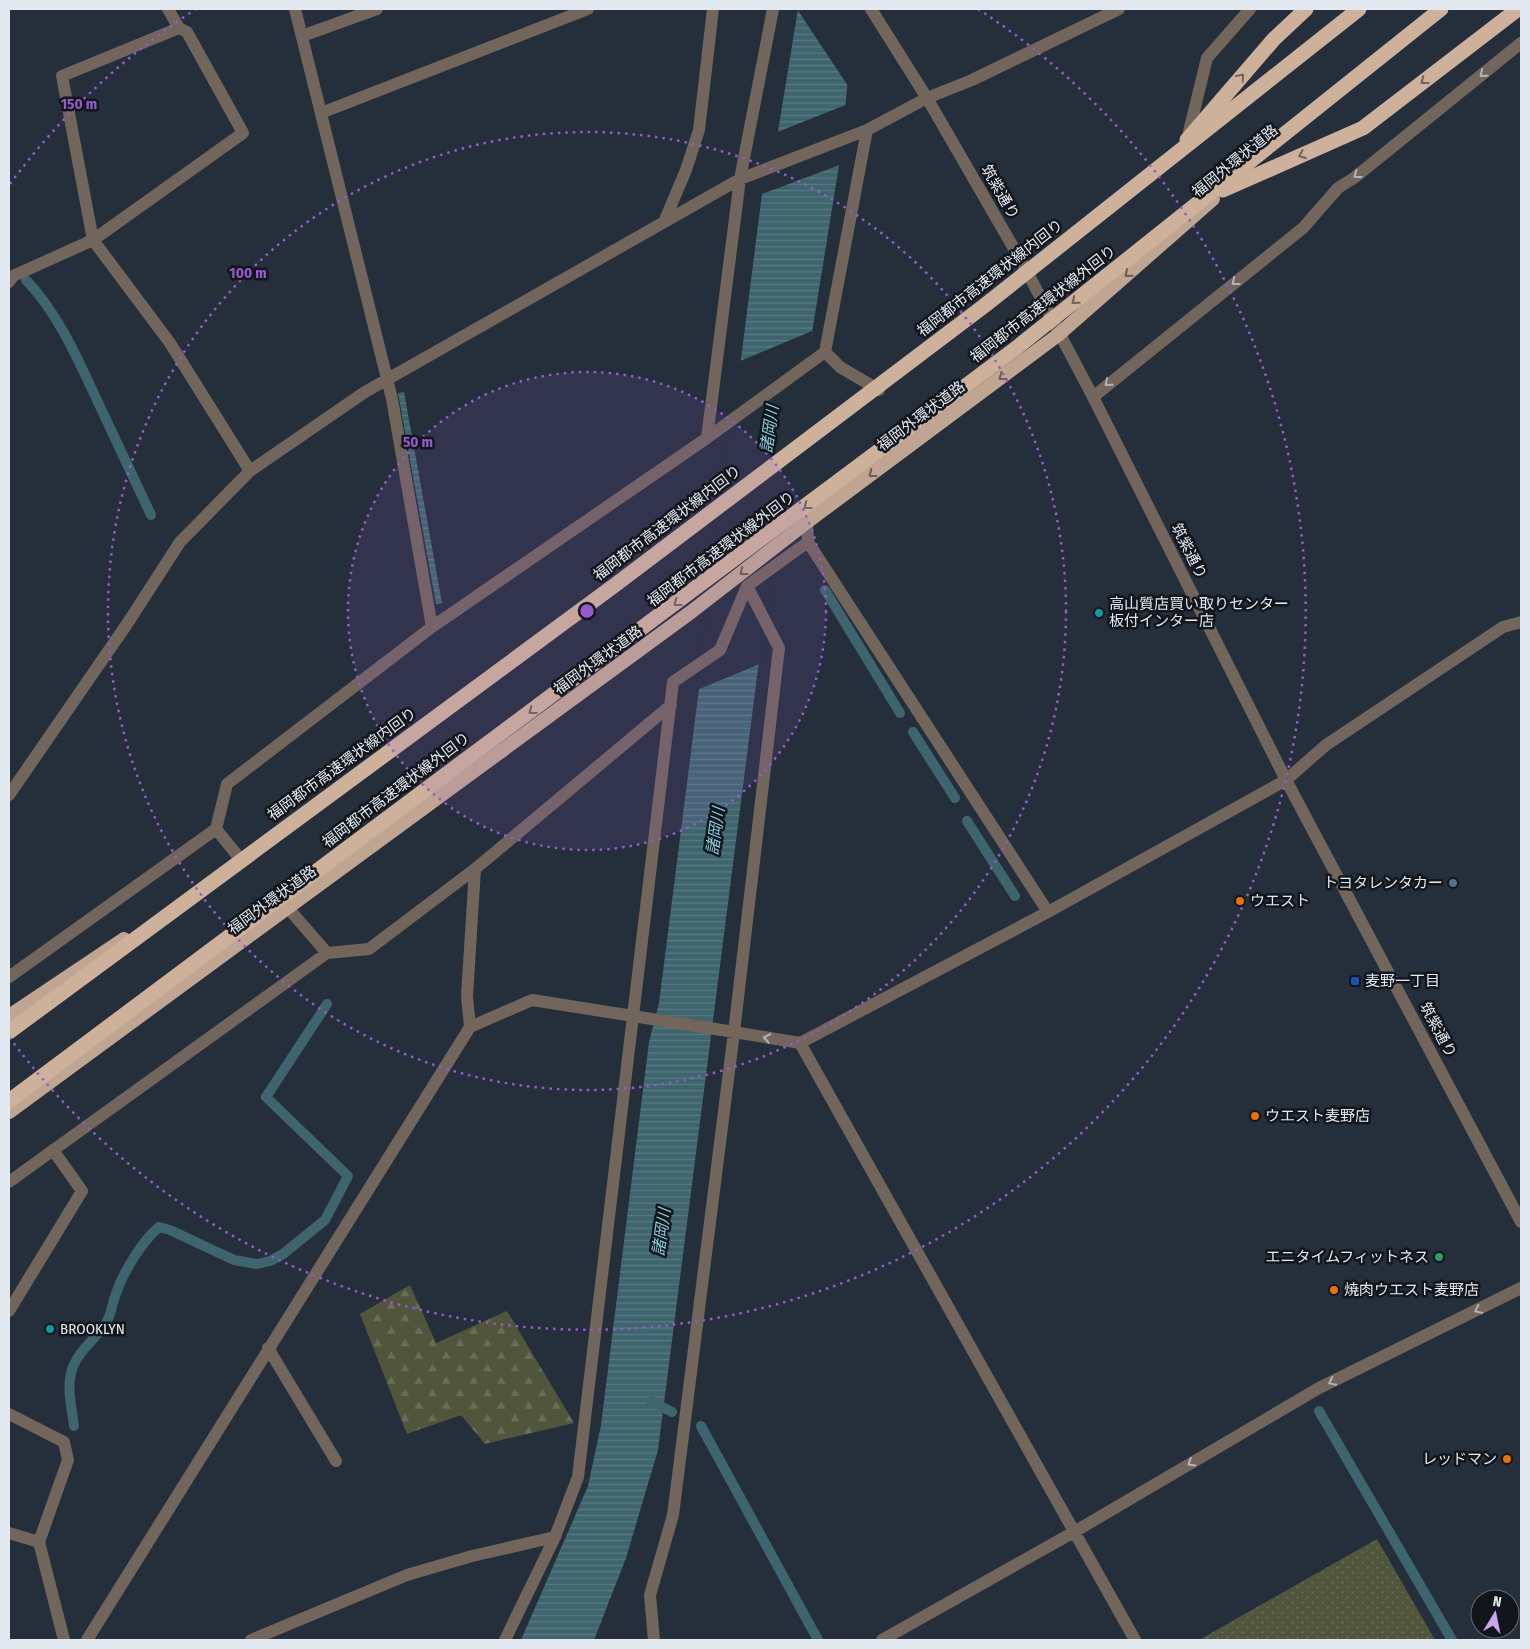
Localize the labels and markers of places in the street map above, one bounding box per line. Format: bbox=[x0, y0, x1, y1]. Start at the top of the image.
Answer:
place label: 高山質店買い取りセンター 板付インター店 bbox=[1109, 595, 1289, 630]
centre of rings bbox=[578, 602, 596, 620]
marker: 高山質店買い取りセンター 板付インター店 bbox=[1093, 607, 1105, 619]
place label: トヨタレンタカー bbox=[1323, 874, 1443, 892]
marker: トヨタレンタカー bbox=[1447, 877, 1459, 889]
place label: ウエスト bbox=[1250, 892, 1310, 910]
marker: ウエスト bbox=[1234, 895, 1246, 907]
place label: 麦野一丁目 bbox=[1365, 972, 1440, 990]
marker: 麦野一丁目 bbox=[1349, 975, 1361, 987]
place label: ウエスト麦野店 bbox=[1265, 1107, 1370, 1125]
marker: ウエスト麦野店 bbox=[1249, 1110, 1261, 1122]
place label: エニタイムフィットネス bbox=[1265, 1248, 1429, 1266]
marker: エニタイムフィットネス bbox=[1433, 1251, 1445, 1263]
place label: 焼肉ウエスト麦野店 bbox=[1344, 1281, 1479, 1299]
marker: 焼肉ウエスト麦野店 bbox=[1328, 1284, 1340, 1296]
place label: BROOKLYN bbox=[60, 1320, 125, 1338]
marker: BROOKLYN bbox=[44, 1323, 56, 1335]
place label: レッドマン bbox=[1422, 1450, 1497, 1468]
marker: レッドマン bbox=[1501, 1453, 1513, 1465]

